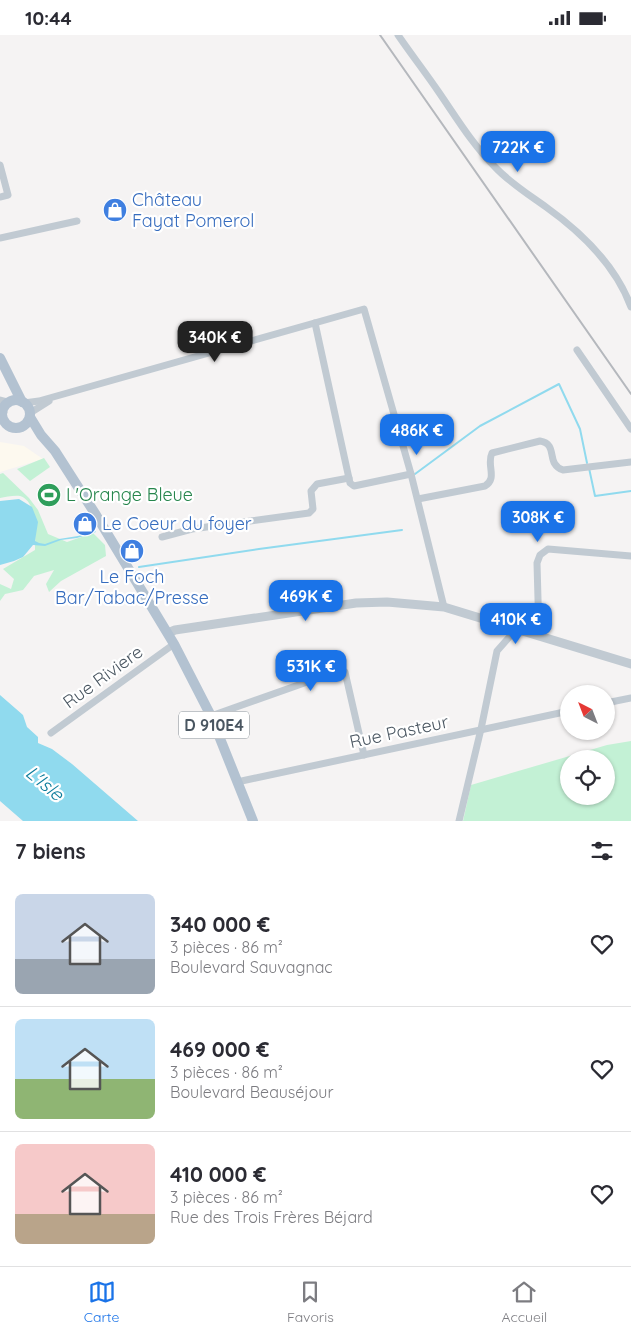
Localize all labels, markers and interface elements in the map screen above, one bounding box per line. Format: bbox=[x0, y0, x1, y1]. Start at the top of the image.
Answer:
text: 10:44 bbox=[25, 6, 72, 30]
pin: 722K € bbox=[477, 131, 559, 173]
text: 722K € bbox=[492, 137, 544, 157]
place label: Château Fayat Pomerol bbox=[132, 188, 254, 232]
shop icon: Château Fayat Pomerol bbox=[102, 197, 128, 223]
pin: 340K € bbox=[174, 321, 256, 363]
text: 340K € bbox=[189, 327, 241, 347]
pin: 486K € bbox=[376, 413, 458, 456]
text: 486K € bbox=[391, 420, 443, 440]
sports icon: L'Orange Bleue bbox=[36, 482, 62, 508]
place label: L'Orange Bleue bbox=[66, 483, 193, 506]
pin: 308K € bbox=[497, 501, 579, 543]
text: 308K € bbox=[512, 507, 564, 527]
shop icon: Le Coeur du foyer bbox=[72, 511, 98, 537]
place label: Le Coeur du foyer bbox=[102, 512, 252, 535]
shop icon: Le Foch Bar/Tabac/Presse bbox=[119, 538, 145, 564]
place label: Le Foch Bar/Tabac/Presse bbox=[55, 565, 209, 609]
pin: 469K € bbox=[265, 579, 347, 622]
text: 469K € bbox=[280, 586, 332, 606]
pin: 410K € bbox=[475, 603, 557, 645]
text: 410K € bbox=[491, 609, 541, 629]
street label: Rue Riviere bbox=[58, 640, 147, 713]
pin: 531K € bbox=[270, 649, 352, 692]
text: 531K € bbox=[286, 656, 336, 676]
north arrow bbox=[560, 685, 615, 740]
map controls bbox=[560, 685, 615, 805]
street label: Rue Pasteur bbox=[347, 710, 451, 753]
road number: D 910E4 bbox=[179, 711, 249, 739]
button: locate bbox=[560, 750, 615, 805]
water label: L'Isle bbox=[21, 760, 70, 807]
icon: filters bbox=[588, 837, 616, 865]
text: 7 biens bbox=[15, 838, 86, 864]
text: 340 000 € bbox=[170, 911, 270, 937]
icon: home bbox=[55, 914, 115, 974]
icon: heart bbox=[588, 930, 616, 958]
text: 3 pièces · 86 m² bbox=[170, 937, 283, 957]
text: Boulevard Sauvagnac bbox=[170, 957, 333, 977]
text: 469 000 € bbox=[170, 1036, 270, 1062]
icon: home bbox=[55, 1039, 115, 1099]
icon: heart bbox=[588, 1055, 616, 1083]
text: 3 pièces · 86 m² bbox=[170, 1062, 283, 1082]
text: Boulevard Beauséjour bbox=[170, 1082, 334, 1102]
text: 410 000 € bbox=[170, 1161, 266, 1187]
icon: home bbox=[55, 1164, 115, 1224]
icon: heart bbox=[588, 1180, 616, 1208]
text: 3 pièces · 86 m² bbox=[170, 1187, 283, 1207]
text: Rue des Trois Frères Béjard bbox=[170, 1207, 373, 1227]
tab: Carte bbox=[84, 1278, 119, 1326]
tab: Favoris bbox=[287, 1278, 334, 1326]
tab: Accueil bbox=[502, 1278, 547, 1326]

